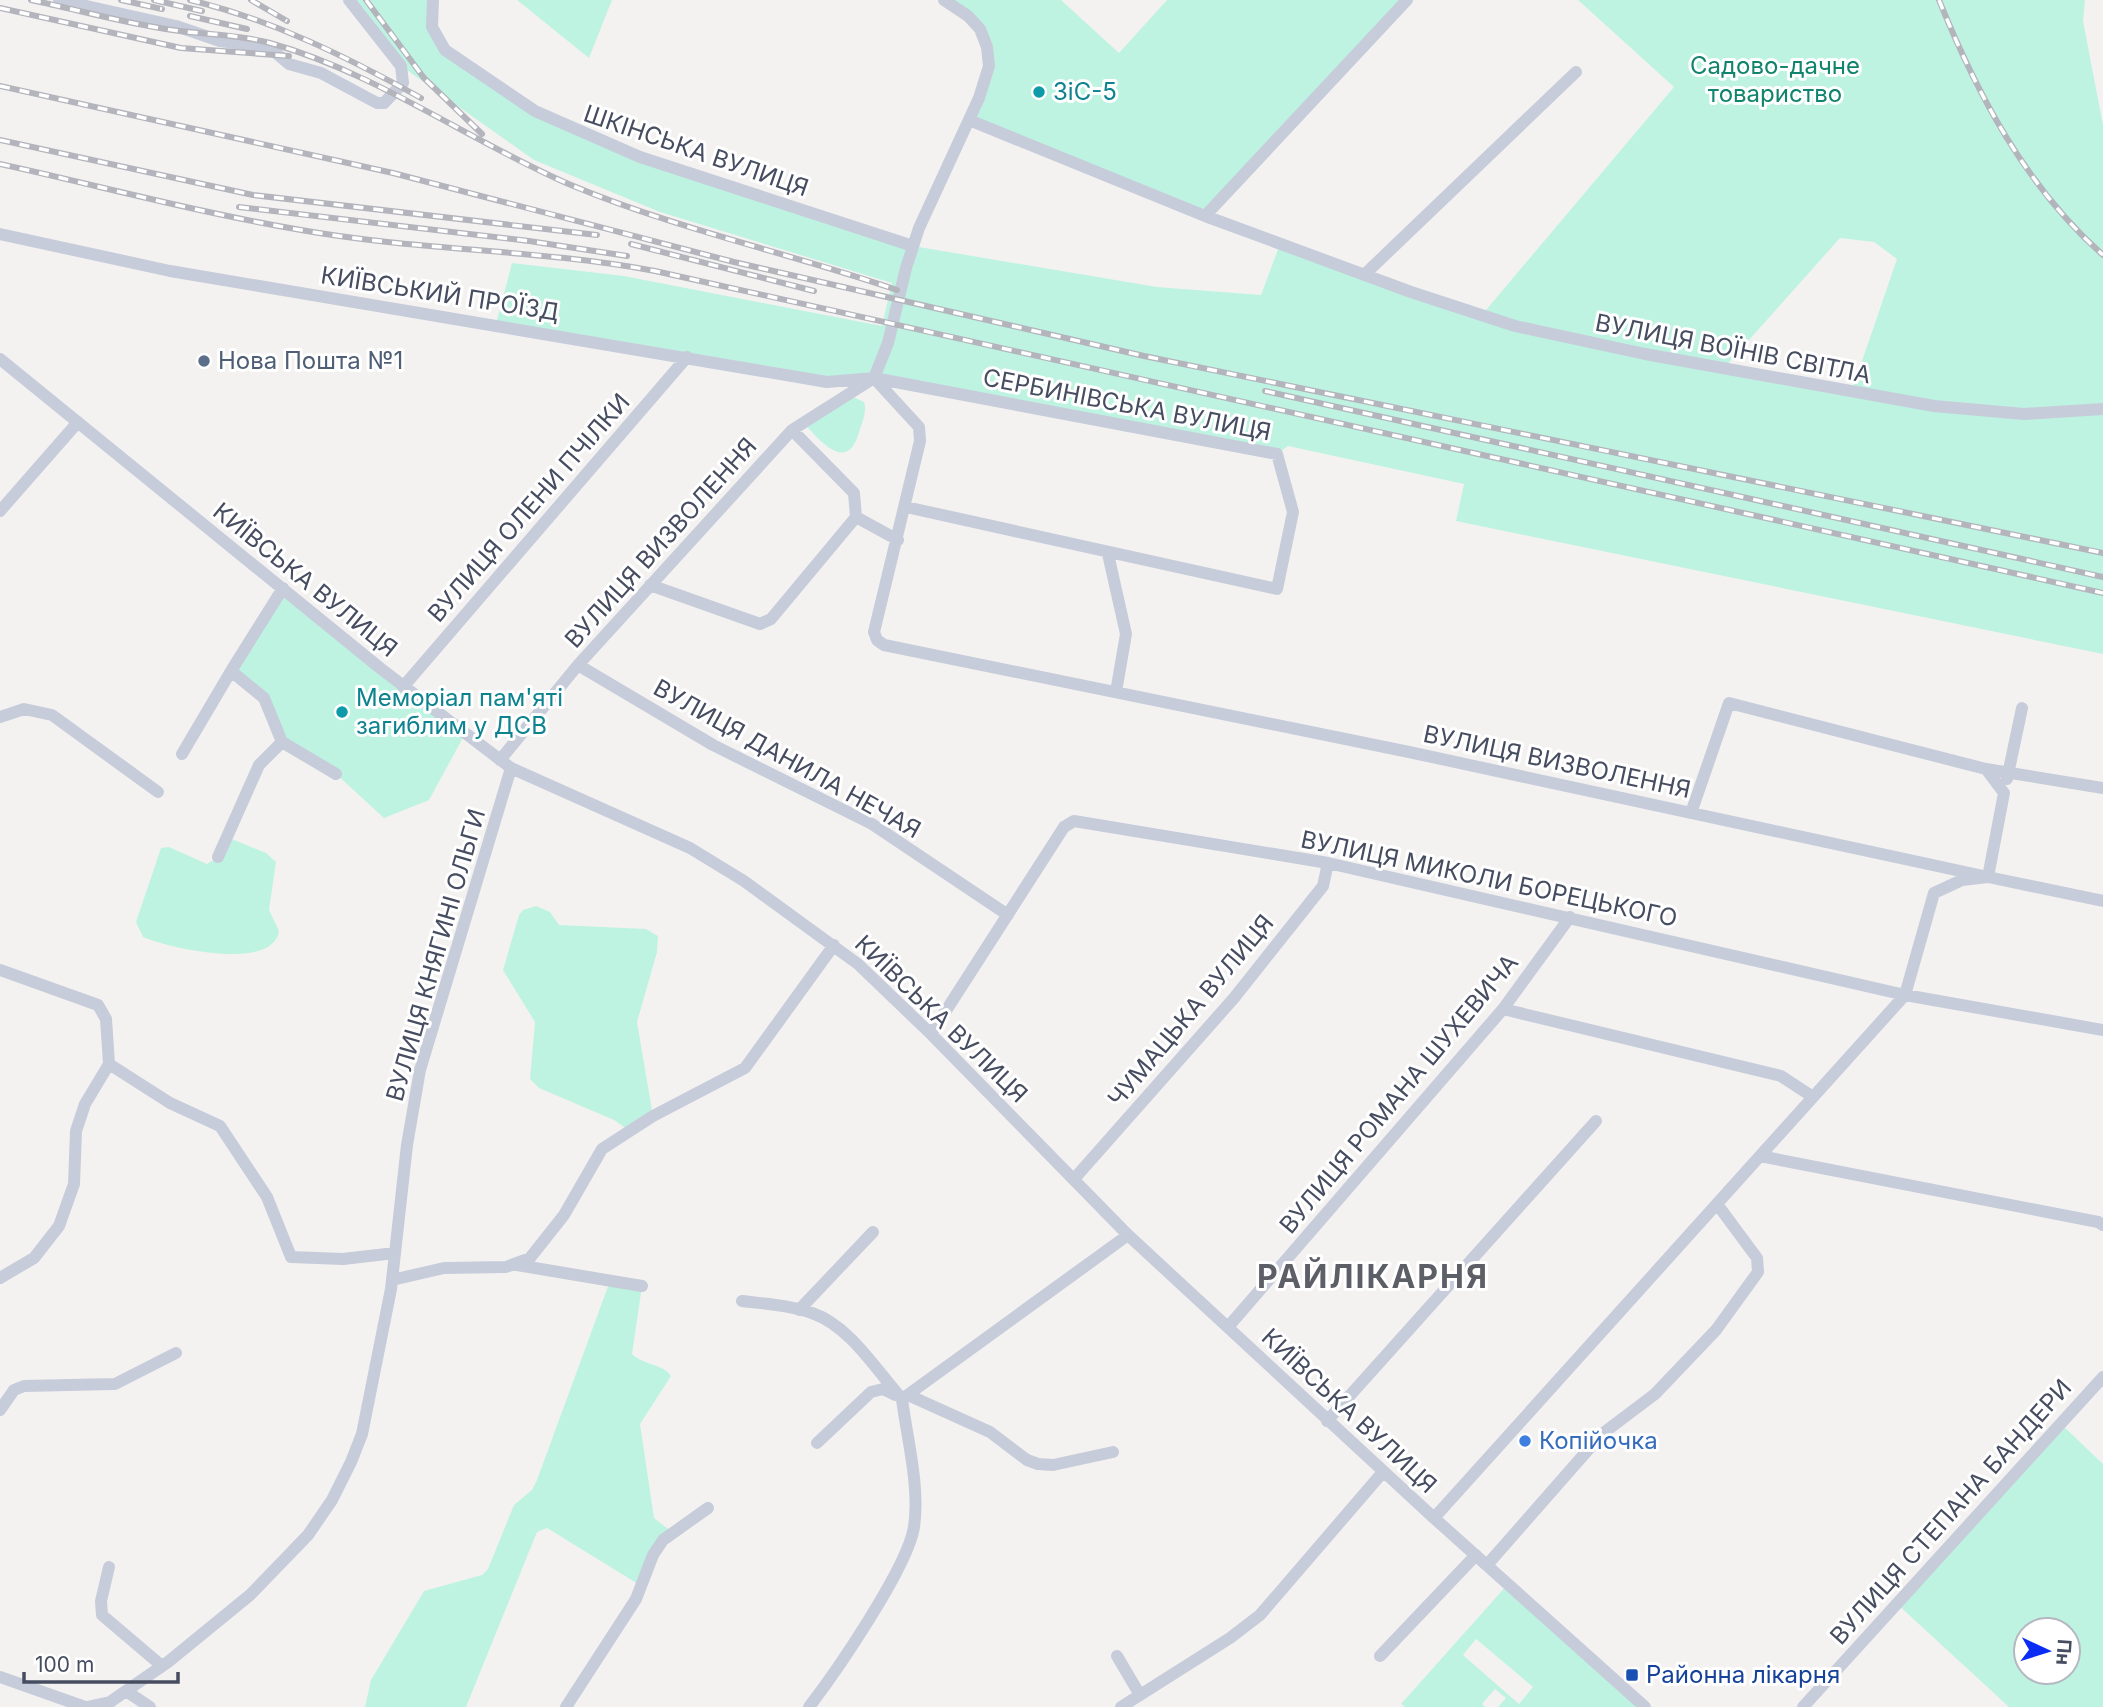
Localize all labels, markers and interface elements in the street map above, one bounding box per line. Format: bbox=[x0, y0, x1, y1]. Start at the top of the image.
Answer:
park label: Садово-дачне товариство bbox=[1690, 51, 1860, 108]
place label: ЗіС-5 bbox=[1053, 77, 1117, 106]
marker: ЗіС-5 bbox=[1031, 84, 1047, 100]
street label: ШКІНСЬКА ВУЛИЦЯ bbox=[580, 98, 812, 203]
street label: КИЇВСЬКИЙ ПРОЇЗД bbox=[319, 259, 562, 327]
street label: ВУЛИЦЯ ВОЇНІВ СВІТЛА bbox=[1593, 308, 1873, 389]
place label: Нова Пошта №1 bbox=[218, 346, 403, 375]
marker: Нова Пошта №1 bbox=[196, 353, 212, 369]
street label: СЕРБИНІВСЬКА ВУЛИЦЯ bbox=[981, 362, 1274, 447]
street label: ВУЛИЦЯ ОЛЕНИ ПЧІЛКИ bbox=[422, 388, 636, 628]
street label: ВУЛИЦЯ ВИЗВОЛЕННЯ bbox=[559, 432, 763, 654]
street label: КИЇВСЬКА ВУЛИЦЯ bbox=[207, 496, 403, 663]
street label: ВУЛИЦЯ ДАНИЛА НЕЧАЯ bbox=[649, 673, 926, 844]
place label: Меморіал пам'яті загиблим у ДСВ bbox=[356, 683, 563, 740]
marker: Меморіал пам'яті загиблим у ДСВ bbox=[334, 704, 350, 720]
street label: ВУЛИЦЯ ВИЗВОЛЕННЯ bbox=[1421, 719, 1693, 804]
street label: ВУЛИЦЯ КНЯГИНІ ОЛЬГИ bbox=[380, 805, 491, 1104]
street label: ВУЛИЦЯ МИКОЛИ БОРЕЦЬКОГО bbox=[1298, 824, 1680, 933]
street label: ЧУМАЦЬКА ВУЛИЦЯ bbox=[1102, 909, 1280, 1113]
street label: КИЇВСЬКА ВУЛИЦЯ bbox=[849, 929, 1034, 1108]
street label: ВУЛИЦЯ РОМАНА ШУХЕВИЧА bbox=[1273, 948, 1524, 1239]
district label: РАЙЛІКАРНЯ bbox=[1257, 1257, 1489, 1296]
street label: КИЇВСЬКА ВУЛИЦЯ bbox=[1256, 1322, 1443, 1499]
street label: ВУЛИЦЯ СТЕПАНА БАНДЕРИ bbox=[1824, 1373, 2077, 1650]
place label: Копійочка bbox=[1539, 1426, 1658, 1455]
marker: Копійочка bbox=[1517, 1433, 1533, 1449]
north arrow bbox=[2012, 1616, 2082, 1686]
text: Пн bbox=[2051, 1638, 2076, 1666]
scale bar bbox=[24, 1640, 178, 1684]
text: 100 m bbox=[35, 1652, 94, 1677]
place label: Районна лікарня bbox=[1646, 1660, 1840, 1689]
marker: Районна лікарня bbox=[1624, 1667, 1640, 1683]

